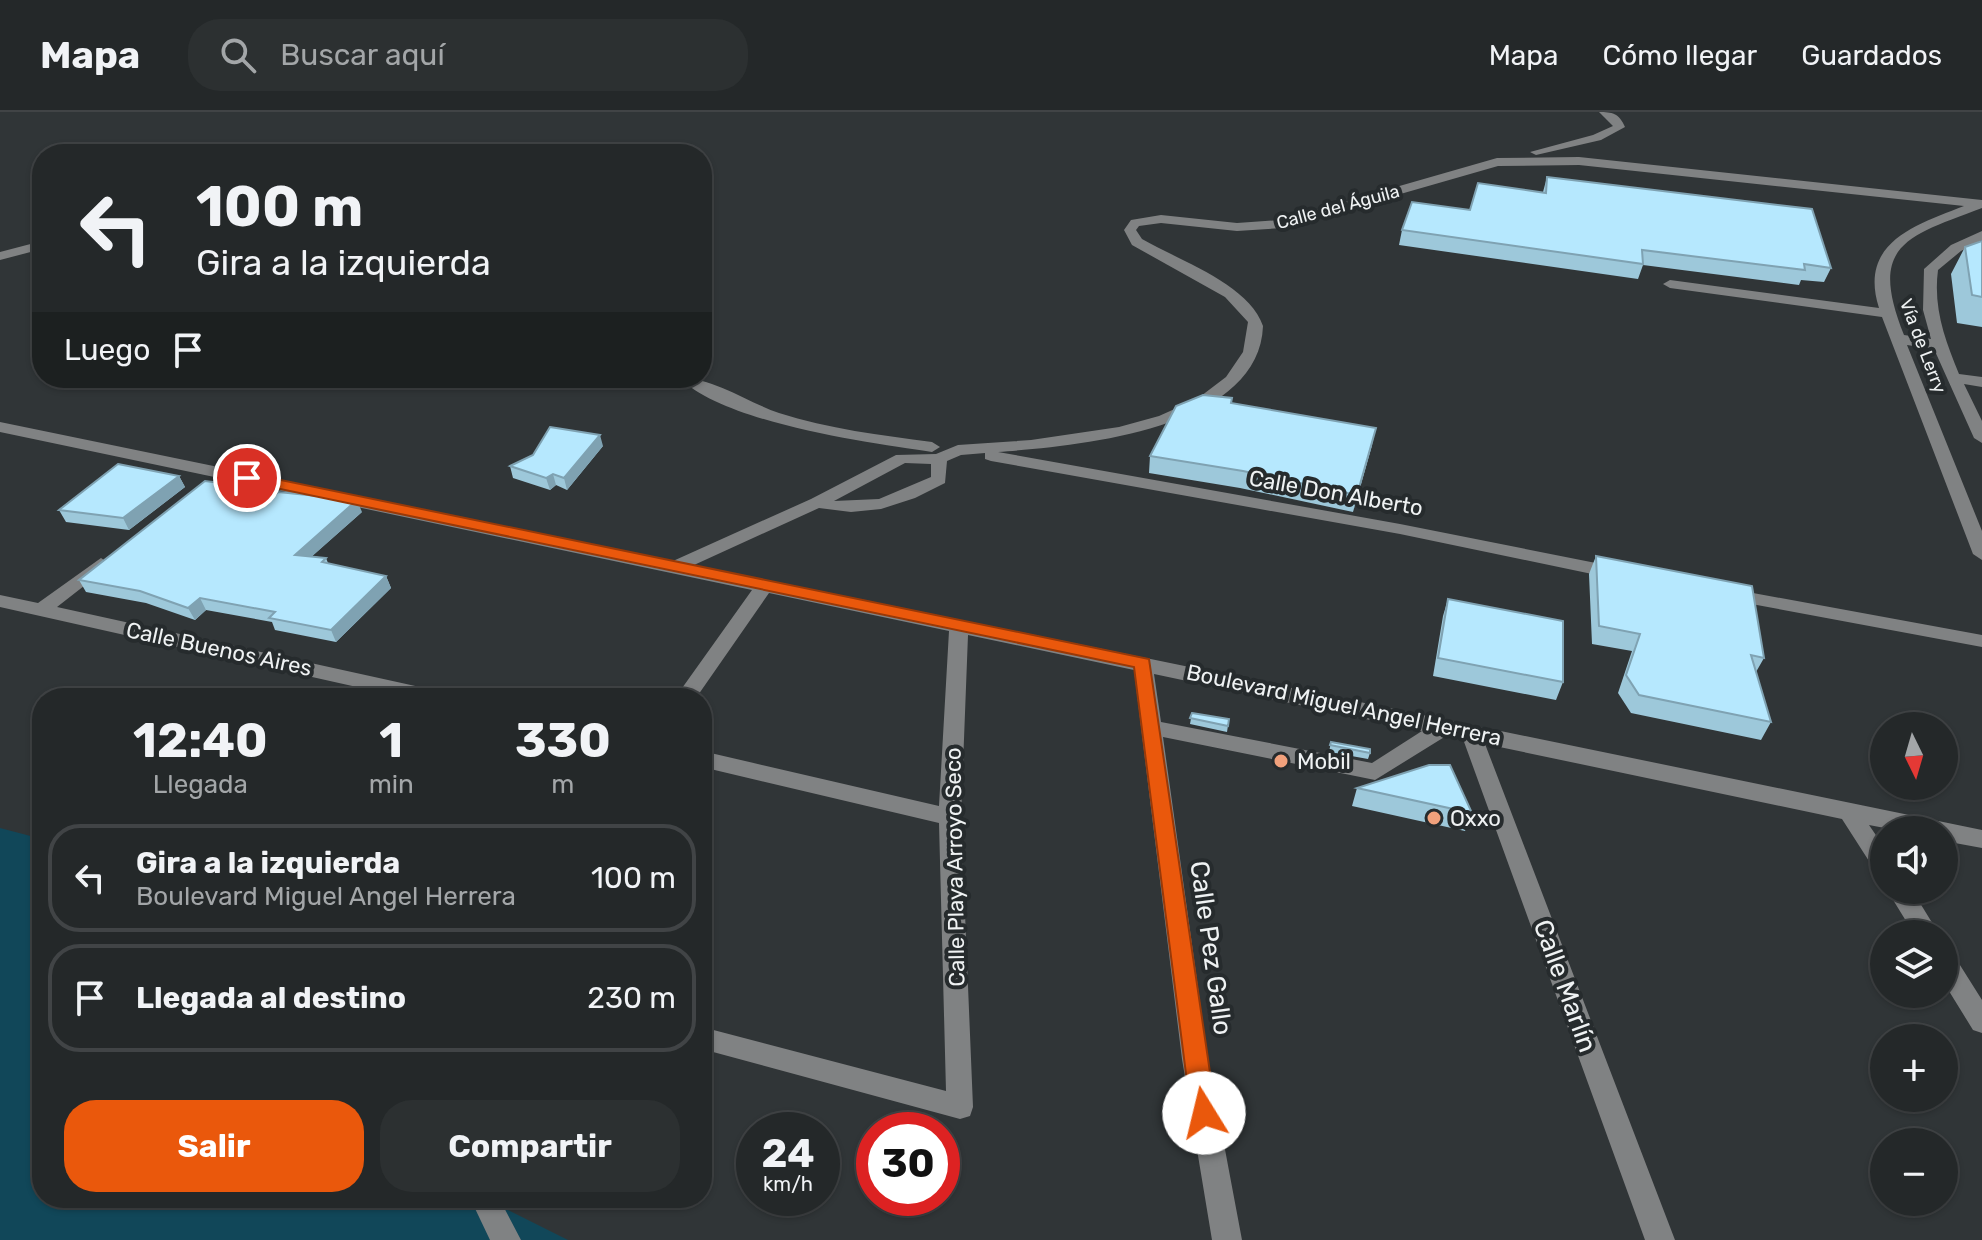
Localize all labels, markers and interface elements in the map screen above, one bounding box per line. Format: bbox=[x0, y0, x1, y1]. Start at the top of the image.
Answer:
search box bbox=[188, 19, 748, 91]
text: Mapa bbox=[40, 32, 140, 78]
icon: search bbox=[216, 33, 260, 77]
text: Buscar aquí bbox=[280, 37, 445, 73]
text: Mapa bbox=[1489, 39, 1558, 72]
text: Cómo llegar bbox=[1602, 39, 1757, 72]
text: Guardados bbox=[1801, 39, 1942, 72]
text: 100 m bbox=[196, 174, 363, 240]
icon: left bbox=[64, 176, 168, 280]
street label: Calle del Águila bbox=[1274, 180, 1402, 234]
text: Gira a la izquierda bbox=[196, 241, 491, 284]
street label: Vía de Lerry bbox=[1895, 296, 1951, 396]
icon: arrive bbox=[166, 328, 210, 372]
text: Luego bbox=[64, 332, 150, 368]
pin bbox=[213, 444, 281, 512]
icon: arrive bbox=[225, 456, 269, 500]
street label: Calle Don Alberto bbox=[1247, 464, 1425, 522]
street label: Calle Buenos Aires bbox=[124, 616, 314, 682]
street label: Boulevard Miguel Angel Herrera bbox=[1184, 658, 1504, 752]
text: 12:40 bbox=[133, 712, 268, 769]
text: 1 bbox=[379, 712, 403, 769]
text: 330 bbox=[515, 712, 611, 769]
north arrow bbox=[1870, 712, 1958, 800]
map controls bbox=[1870, 712, 1958, 1216]
street label: Calle Playa Arroyo Seco bbox=[939, 747, 971, 987]
place label: Mobil bbox=[1297, 748, 1351, 775]
marker: Mobil bbox=[1272, 752, 1290, 770]
text: Llegada bbox=[153, 769, 248, 800]
text: min bbox=[369, 769, 414, 800]
text: m bbox=[551, 769, 574, 800]
place label: Oxxo bbox=[1450, 805, 1501, 832]
marker: Oxxo bbox=[1425, 809, 1443, 827]
button: sound bbox=[1870, 816, 1958, 904]
text: Gira a la izquierda bbox=[136, 845, 400, 881]
icon: left bbox=[68, 856, 112, 900]
street label: Calle Pez Gallo bbox=[1183, 859, 1239, 1037]
text: 100 m bbox=[591, 860, 676, 896]
text: Boulevard Miguel Angel Herrera bbox=[136, 881, 516, 912]
street label: Calle Marlín bbox=[1527, 916, 1603, 1056]
button: layers bbox=[1870, 920, 1958, 1008]
icon: arrive bbox=[68, 976, 112, 1020]
text: Llegada al destino bbox=[136, 980, 406, 1016]
text: 230 m bbox=[587, 980, 676, 1016]
button: + bbox=[1870, 1024, 1958, 1112]
position arrow bbox=[1162, 1071, 1246, 1155]
button: Salir bbox=[64, 1100, 364, 1192]
button: Compartir bbox=[380, 1100, 680, 1192]
speed limit sign: 30 bbox=[856, 1112, 960, 1216]
button: − bbox=[1870, 1128, 1958, 1216]
text: 24 bbox=[761, 1130, 815, 1177]
text: km/h bbox=[763, 1172, 813, 1196]

